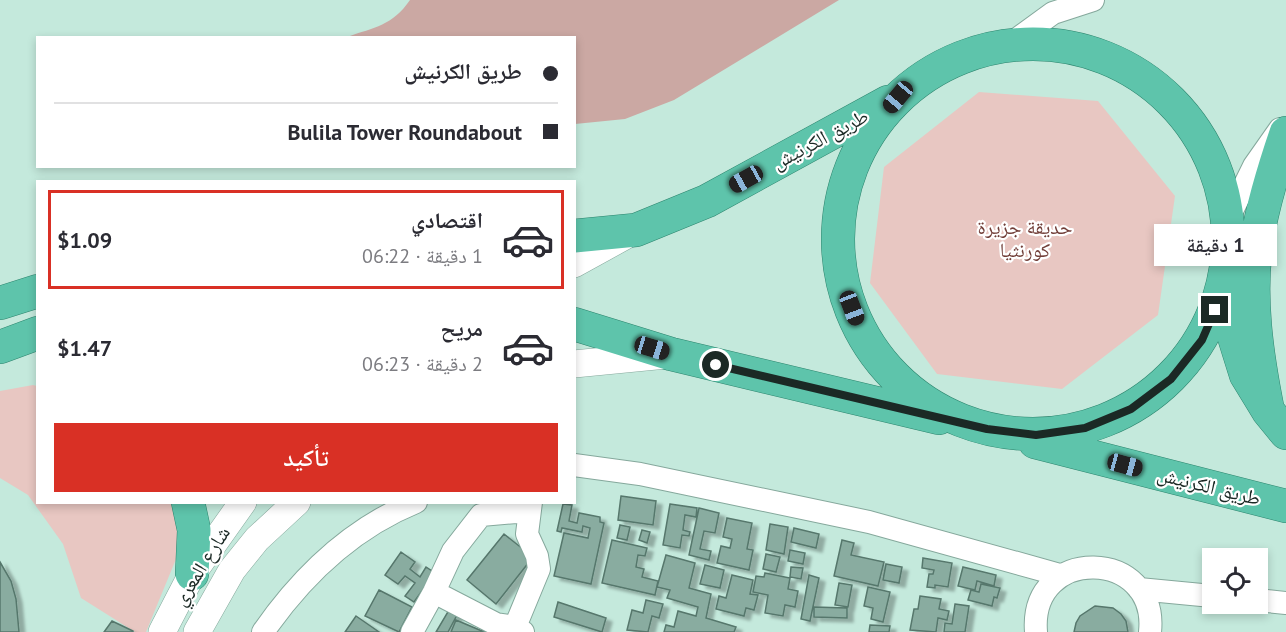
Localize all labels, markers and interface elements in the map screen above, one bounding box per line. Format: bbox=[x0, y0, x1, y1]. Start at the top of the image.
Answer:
text: طريق الكرنيش bbox=[404, 57, 522, 85]
car bbox=[880, 77, 916, 117]
street label: طريق الكرنيش bbox=[767, 103, 873, 175]
text: Bulila Tower Roundabout bbox=[287, 118, 522, 146]
car bbox=[726, 162, 766, 196]
text: اقتصادي bbox=[411, 206, 483, 234]
icon: car bbox=[501, 213, 555, 267]
park label: حديقة جزيرة كورنثيا bbox=[977, 214, 1073, 263]
callout: 1 دقيقة bbox=[1154, 223, 1276, 265]
text: $1.09 bbox=[57, 226, 112, 254]
text: 1 دقيقة bbox=[1187, 232, 1244, 258]
text: 1 دقيقة · 06:22 bbox=[362, 243, 483, 269]
car bbox=[837, 288, 867, 328]
route end bbox=[1201, 296, 1228, 323]
text: مريح bbox=[440, 314, 483, 342]
icon: car bbox=[501, 321, 555, 375]
text: $1.47 bbox=[57, 334, 112, 362]
car bbox=[632, 334, 672, 362]
text: 2 دقيقة · 06:23 bbox=[362, 351, 483, 377]
route start bbox=[702, 351, 729, 378]
button: تأكيد bbox=[54, 423, 558, 492]
car bbox=[1105, 452, 1145, 478]
street label: طريق الكرنيش bbox=[1155, 461, 1263, 511]
street label: شارع المعري bbox=[166, 521, 238, 612]
map controls bbox=[1202, 548, 1268, 614]
button: locate bbox=[1202, 548, 1268, 614]

